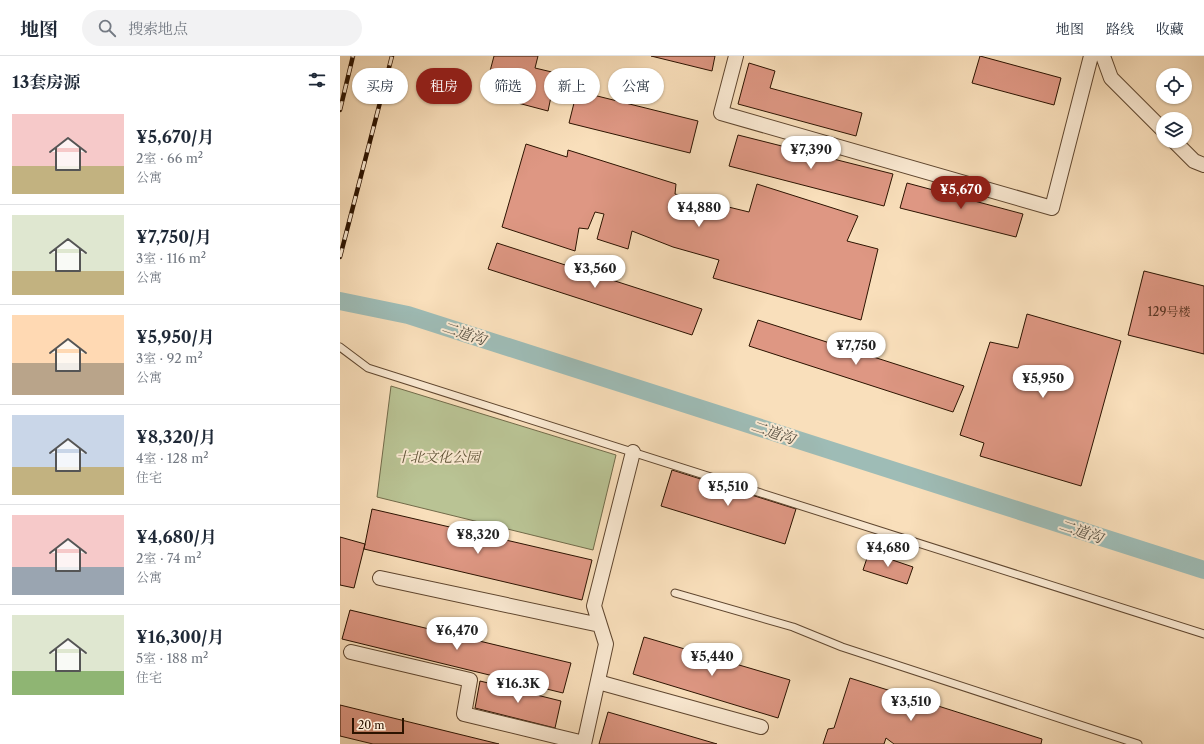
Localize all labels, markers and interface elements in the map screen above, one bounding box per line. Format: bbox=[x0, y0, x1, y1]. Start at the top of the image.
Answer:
search box bbox=[82, 10, 362, 46]
icon: search bbox=[96, 17, 118, 39]
text: 地图 bbox=[20, 18, 58, 41]
text: 搜索地点 bbox=[128, 19, 188, 38]
text: 地图 bbox=[1056, 20, 1084, 38]
text: 路线 bbox=[1106, 20, 1134, 38]
text: 收藏 bbox=[1156, 20, 1184, 38]
chip: 买房 bbox=[352, 68, 408, 104]
chip: 租房 bbox=[416, 68, 472, 104]
chip: 筛选 bbox=[480, 68, 536, 104]
chip: 新上 bbox=[544, 68, 600, 104]
chip: 公寓 bbox=[608, 68, 664, 104]
map controls bbox=[1156, 68, 1192, 148]
button: locate bbox=[1156, 68, 1192, 104]
icon: filters bbox=[306, 69, 328, 91]
text: 13套房源 bbox=[12, 72, 80, 92]
button: layers bbox=[1156, 112, 1192, 148]
text: ¥5,670/月 bbox=[136, 127, 214, 147]
icon: home bbox=[44, 130, 92, 178]
pin: ¥7,390 bbox=[778, 136, 844, 170]
text: ¥7,390 bbox=[790, 141, 832, 157]
text: 2室 · 66 m² bbox=[136, 150, 203, 166]
text: 公寓 bbox=[136, 169, 162, 185]
pin: ¥5,670 bbox=[928, 176, 994, 210]
text: ¥5,670 bbox=[940, 181, 982, 197]
pin: ¥4,880 bbox=[666, 194, 732, 228]
text: ¥4,880 bbox=[677, 199, 721, 215]
text: ¥7,750/月 bbox=[136, 227, 212, 247]
icon: home bbox=[44, 231, 92, 279]
text: 3室 · 116 m² bbox=[136, 250, 206, 266]
pin: ¥3,560 bbox=[562, 255, 628, 289]
text: ¥3,560 bbox=[573, 260, 617, 276]
text: 公寓 bbox=[136, 269, 162, 285]
house number: 129号楼 bbox=[1148, 304, 1190, 319]
water label: 二道沟 bbox=[440, 317, 490, 350]
text: ¥5,950/月 bbox=[136, 327, 215, 347]
icon: home bbox=[44, 331, 92, 379]
pin: ¥7,750 bbox=[823, 332, 889, 366]
text: ¥7,750 bbox=[836, 337, 876, 353]
text: 3室 · 92 m² bbox=[136, 350, 203, 366]
pin: ¥5,950 bbox=[1010, 365, 1076, 399]
text: 公寓 bbox=[136, 369, 162, 385]
text: ¥5,950 bbox=[1022, 370, 1064, 386]
water label: 二道沟 bbox=[749, 416, 799, 449]
text: ¥8,320/月 bbox=[136, 427, 216, 447]
icon: home bbox=[44, 431, 92, 479]
park label: 十北文化公园 bbox=[396, 448, 482, 466]
text: 4室 · 128 m² bbox=[136, 450, 209, 466]
text: 住宅 bbox=[136, 469, 162, 485]
pin: ¥5,510 bbox=[695, 473, 761, 507]
text: ¥5,510 bbox=[708, 478, 748, 494]
water label: 二道沟 bbox=[1057, 515, 1107, 548]
pin: ¥8,320 bbox=[445, 521, 511, 555]
text: ¥8,320 bbox=[456, 526, 500, 542]
text: ¥4,680/月 bbox=[136, 527, 217, 547]
icon: home bbox=[44, 531, 92, 579]
pin: ¥4,680 bbox=[855, 534, 921, 568]
text: ¥4,680 bbox=[866, 539, 910, 555]
text: 2室 · 74 m² bbox=[136, 550, 201, 566]
text: 公寓 bbox=[136, 569, 162, 585]
pin: ¥6,470 bbox=[424, 617, 490, 651]
text: ¥6,470 bbox=[435, 622, 479, 638]
text: ¥16,300/月 bbox=[136, 627, 224, 647]
icon: home bbox=[44, 631, 92, 679]
pin: ¥5,440 bbox=[679, 643, 745, 677]
text: ¥5,440 bbox=[690, 648, 734, 664]
text: 5室 · 188 m² bbox=[136, 650, 208, 666]
text: 住宅 bbox=[136, 669, 162, 685]
pin: ¥16.3K bbox=[485, 670, 551, 704]
text: ¥16.3K bbox=[496, 675, 540, 691]
pin: ¥3,510 bbox=[878, 688, 944, 722]
text: ¥3,510 bbox=[890, 693, 932, 709]
scale bar bbox=[352, 716, 404, 735]
text: 20 m bbox=[358, 718, 384, 732]

